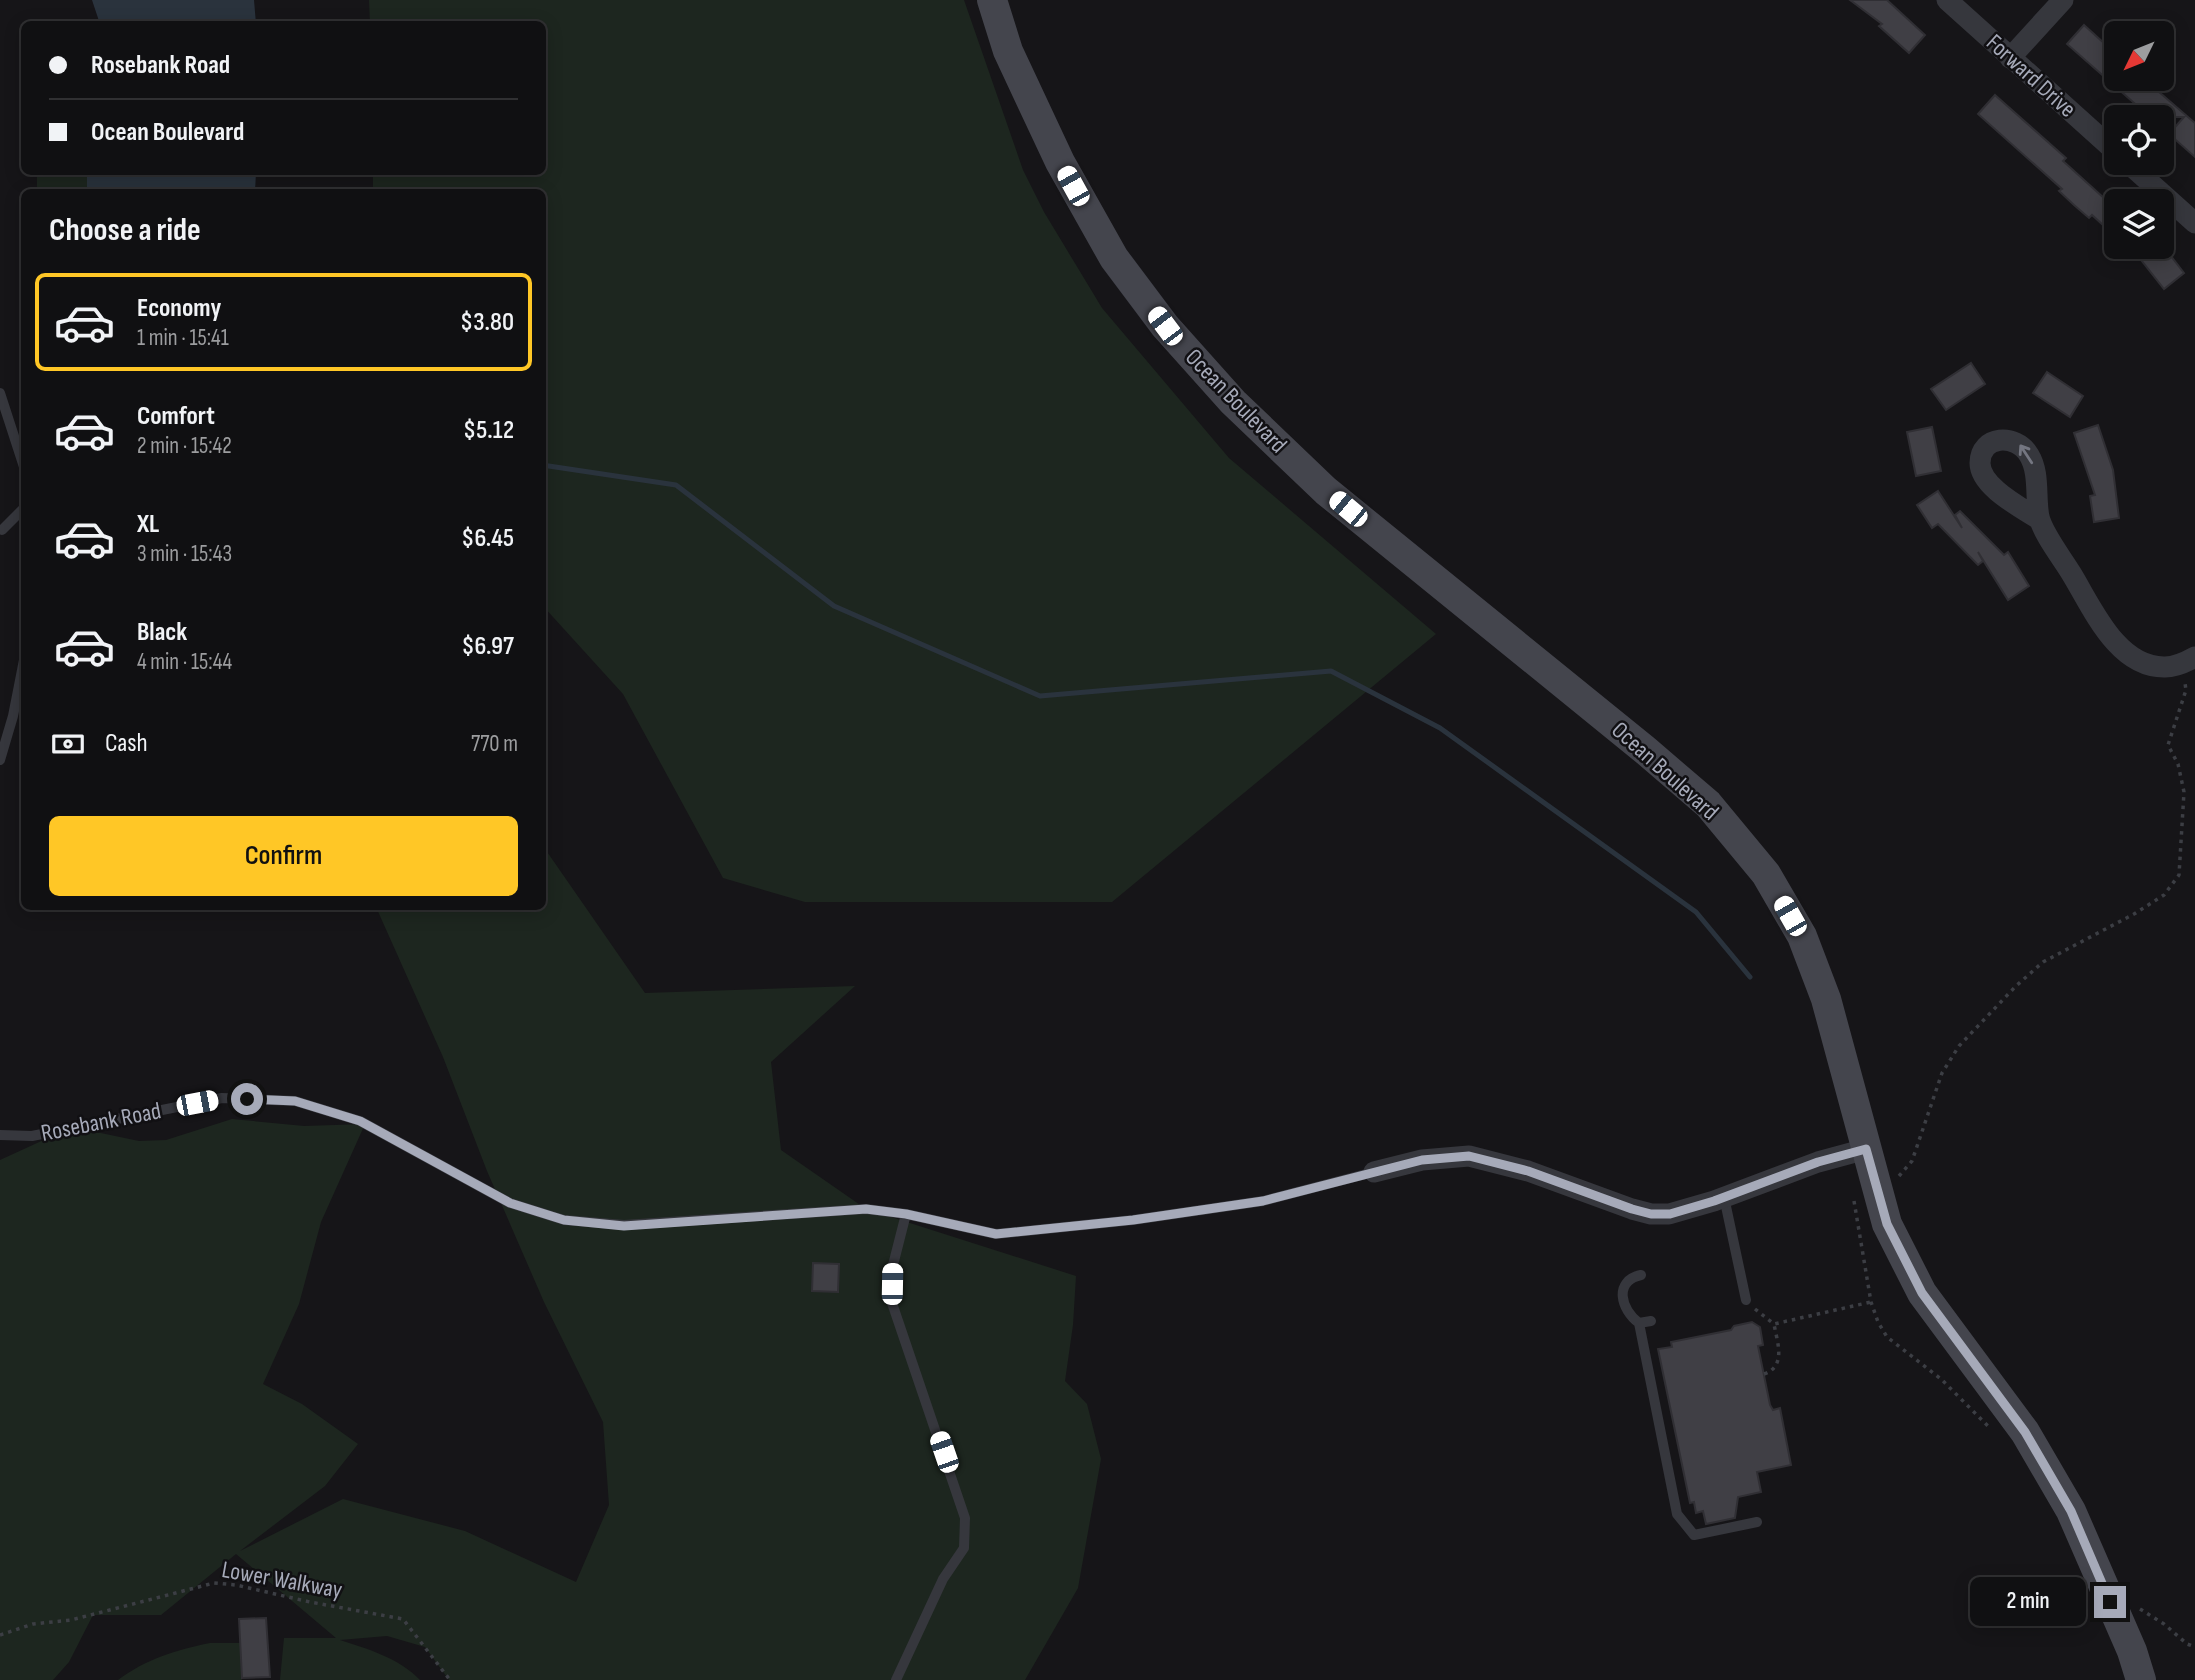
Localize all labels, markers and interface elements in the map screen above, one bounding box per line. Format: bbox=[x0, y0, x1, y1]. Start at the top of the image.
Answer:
north arrow bbox=[2104, 21, 2174, 91]
map controls bbox=[2104, 21, 2174, 259]
street label: Forward Drive bbox=[1980, 28, 2082, 124]
text: Rosebank Road bbox=[91, 50, 230, 81]
button: locate bbox=[2104, 105, 2174, 175]
text: Ocean Boulevard bbox=[91, 117, 244, 148]
car bbox=[1054, 163, 1093, 209]
button: layers bbox=[2104, 189, 2174, 259]
text: Choose a ride bbox=[49, 211, 201, 250]
icon: car bbox=[53, 291, 116, 354]
text: Economy bbox=[137, 293, 221, 324]
car bbox=[1144, 303, 1187, 349]
text: $3.80 bbox=[460, 307, 514, 338]
text: 1 min · 15:41 bbox=[137, 324, 229, 352]
street label: Ocean Boulevard bbox=[1179, 343, 1293, 459]
icon: car bbox=[53, 399, 116, 462]
text: Comfort bbox=[137, 401, 215, 432]
text: $5.12 bbox=[463, 415, 514, 446]
text: 2 min · 15:42 bbox=[137, 432, 232, 460]
one-way arrow bbox=[2019, 445, 2034, 464]
car bbox=[1326, 487, 1371, 531]
icon: car bbox=[53, 507, 116, 570]
text: XL bbox=[137, 509, 159, 540]
text: $6.45 bbox=[461, 523, 514, 554]
text: 3 min · 15:43 bbox=[137, 540, 232, 568]
icon: car bbox=[53, 615, 116, 678]
text: Black bbox=[137, 617, 187, 648]
text: $6.97 bbox=[461, 631, 514, 662]
text: 4 min · 15:44 bbox=[137, 648, 232, 676]
street label: Ocean Boulevard bbox=[1606, 716, 1724, 826]
icon: cash bbox=[49, 725, 87, 763]
text: Cash bbox=[105, 728, 148, 759]
text: 770 m bbox=[471, 730, 518, 758]
button: Confirm bbox=[49, 816, 518, 896]
car bbox=[1771, 893, 1810, 939]
route start bbox=[231, 1083, 263, 1115]
car bbox=[175, 1089, 220, 1117]
street label: Rosebank Road bbox=[39, 1096, 163, 1148]
car bbox=[882, 1263, 903, 1305]
car bbox=[928, 1429, 961, 1475]
street label: Lower Walkway bbox=[220, 1555, 344, 1605]
callout: 2 min bbox=[1970, 1578, 2086, 1626]
route end bbox=[2094, 1586, 2126, 1618]
text: 2 min bbox=[2006, 1587, 2050, 1615]

